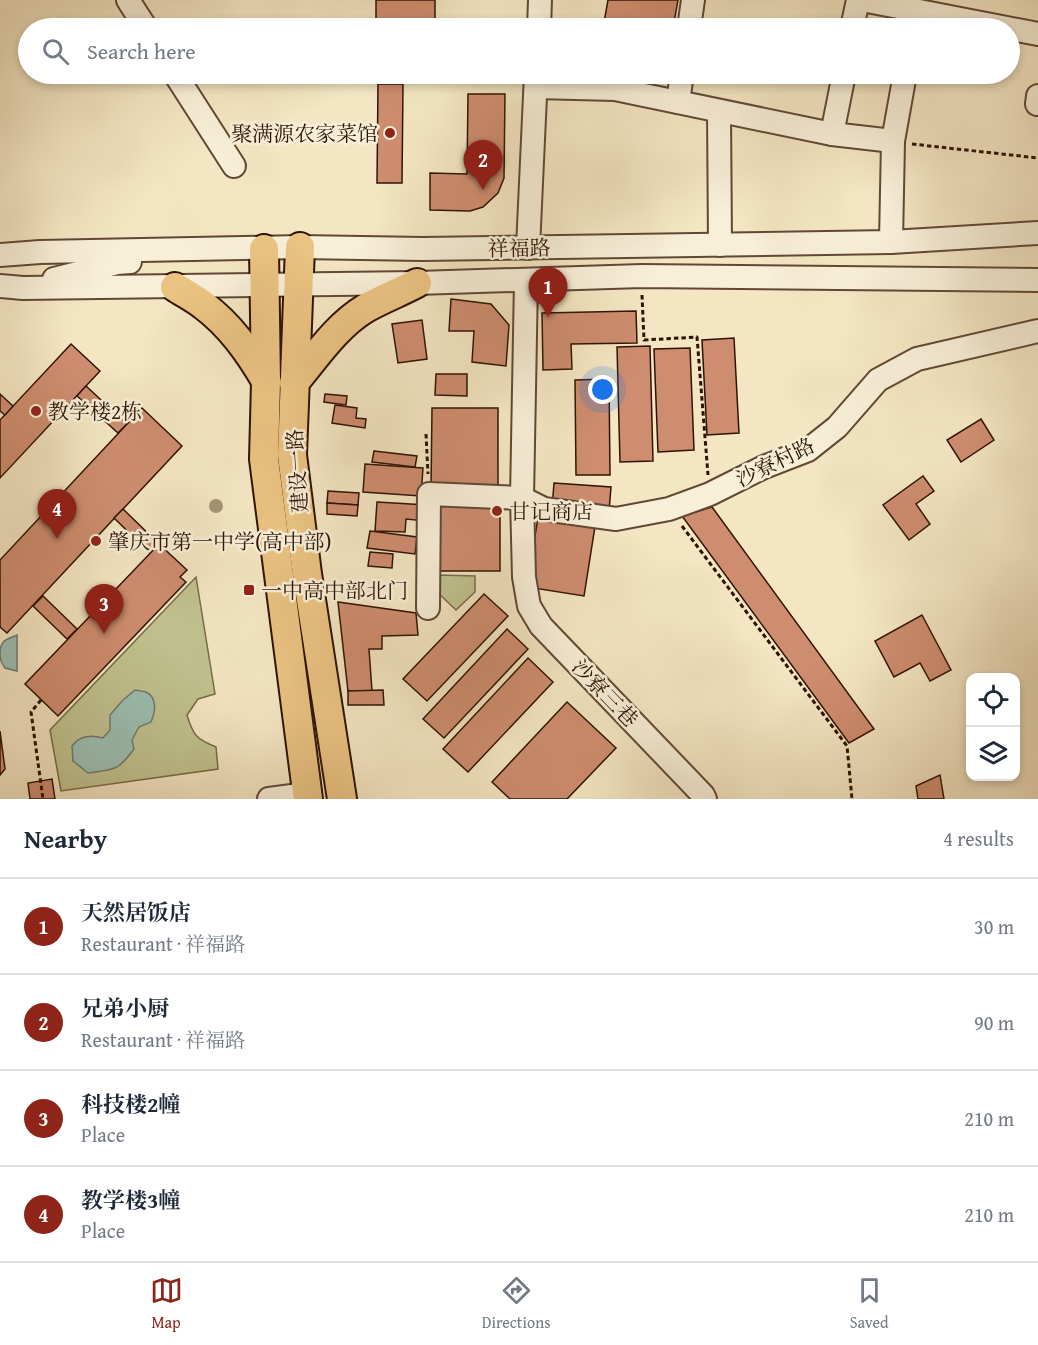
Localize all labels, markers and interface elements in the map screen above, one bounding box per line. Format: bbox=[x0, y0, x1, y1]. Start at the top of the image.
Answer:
search box bbox=[18, 18, 1020, 84]
icon: search bbox=[39, 35, 72, 68]
text: Search here bbox=[87, 35, 196, 67]
place label: 聚满源农家菜馆 bbox=[231, 118, 378, 149]
marker: 聚满源农家菜馆 bbox=[383, 126, 397, 140]
pin: 2 bbox=[464, 140, 502, 190]
street label: 祥福路 bbox=[487, 232, 551, 264]
pin: 1 bbox=[528, 268, 568, 317]
your location bbox=[588, 375, 617, 404]
place label: 教学楼2栋 bbox=[48, 396, 142, 427]
marker: 教学楼2栋 bbox=[29, 404, 43, 418]
street label: 建设一路 bbox=[279, 428, 315, 514]
street label: 沙寮村路 bbox=[730, 430, 820, 494]
pin: 4 bbox=[38, 490, 76, 539]
place label: 甘记商店 bbox=[509, 496, 593, 527]
marker: 甘记商店 bbox=[490, 504, 504, 518]
place label: 肇庆市第一中学(高中部) bbox=[108, 526, 332, 557]
marker: 肇庆市第一中学(高中部) bbox=[89, 534, 103, 548]
place label: 一中高中部北门 bbox=[261, 575, 408, 606]
marker: 一中高中部北门 bbox=[242, 583, 256, 597]
pin: 3 bbox=[84, 584, 124, 634]
street label: 沙寮三巷 bbox=[565, 652, 645, 734]
map controls bbox=[966, 673, 1020, 781]
button: locate bbox=[966, 673, 1020, 727]
button: layers bbox=[966, 727, 1020, 781]
text: Nearby bbox=[24, 819, 107, 858]
text: 4 results bbox=[943, 824, 1014, 853]
text: 天然居饭店 bbox=[81, 896, 191, 928]
text: 1 bbox=[38, 912, 49, 941]
text: 30 m bbox=[974, 912, 1014, 941]
text: Restaurant · 祥福路 bbox=[81, 929, 245, 958]
text: 兄弟小厨 bbox=[81, 992, 169, 1024]
text: 2 bbox=[38, 1008, 49, 1037]
text: 90 m bbox=[974, 1008, 1014, 1037]
text: Restaurant · 祥福路 bbox=[81, 1025, 245, 1054]
text: 科技楼2幢 bbox=[81, 1088, 180, 1120]
text: 3 bbox=[38, 1104, 49, 1133]
text: 210 m bbox=[964, 1104, 1014, 1133]
text: Place bbox=[81, 1120, 125, 1149]
text: 教学楼3幢 bbox=[81, 1184, 180, 1216]
text: 4 bbox=[38, 1200, 49, 1229]
text: 210 m bbox=[964, 1200, 1014, 1229]
text: Place bbox=[81, 1216, 125, 1245]
tab: Map bbox=[150, 1274, 183, 1334]
tab: Directions bbox=[482, 1274, 551, 1334]
tab: Saved bbox=[850, 1274, 888, 1334]

